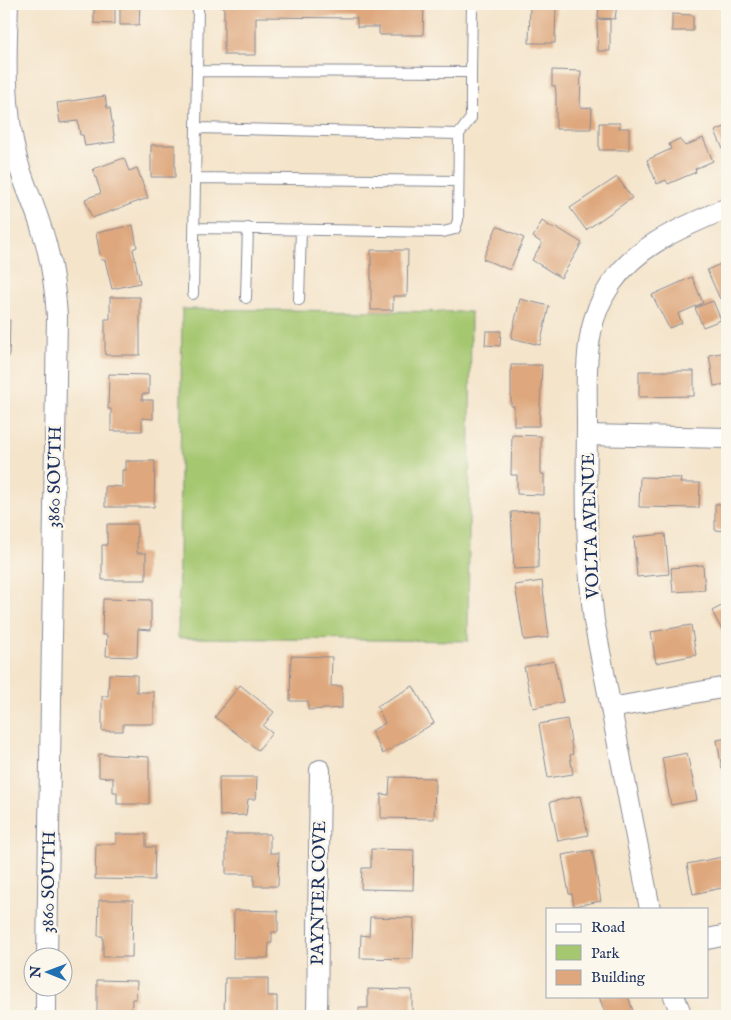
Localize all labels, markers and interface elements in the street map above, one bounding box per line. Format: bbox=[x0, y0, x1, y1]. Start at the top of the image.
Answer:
street label: 3860 SOUTH bbox=[43, 426, 68, 528]
street label: VOLTA AVENUE bbox=[577, 453, 606, 600]
street label: PAYNTER COVE bbox=[307, 820, 332, 966]
street label: 3860 SOUTH bbox=[37, 831, 62, 933]
legend bbox=[546, 908, 708, 998]
text: Road bbox=[591, 918, 626, 937]
text: Park bbox=[591, 944, 621, 963]
north arrow bbox=[22, 948, 72, 998]
text: N bbox=[27, 966, 45, 979]
text: Building bbox=[591, 968, 646, 987]

